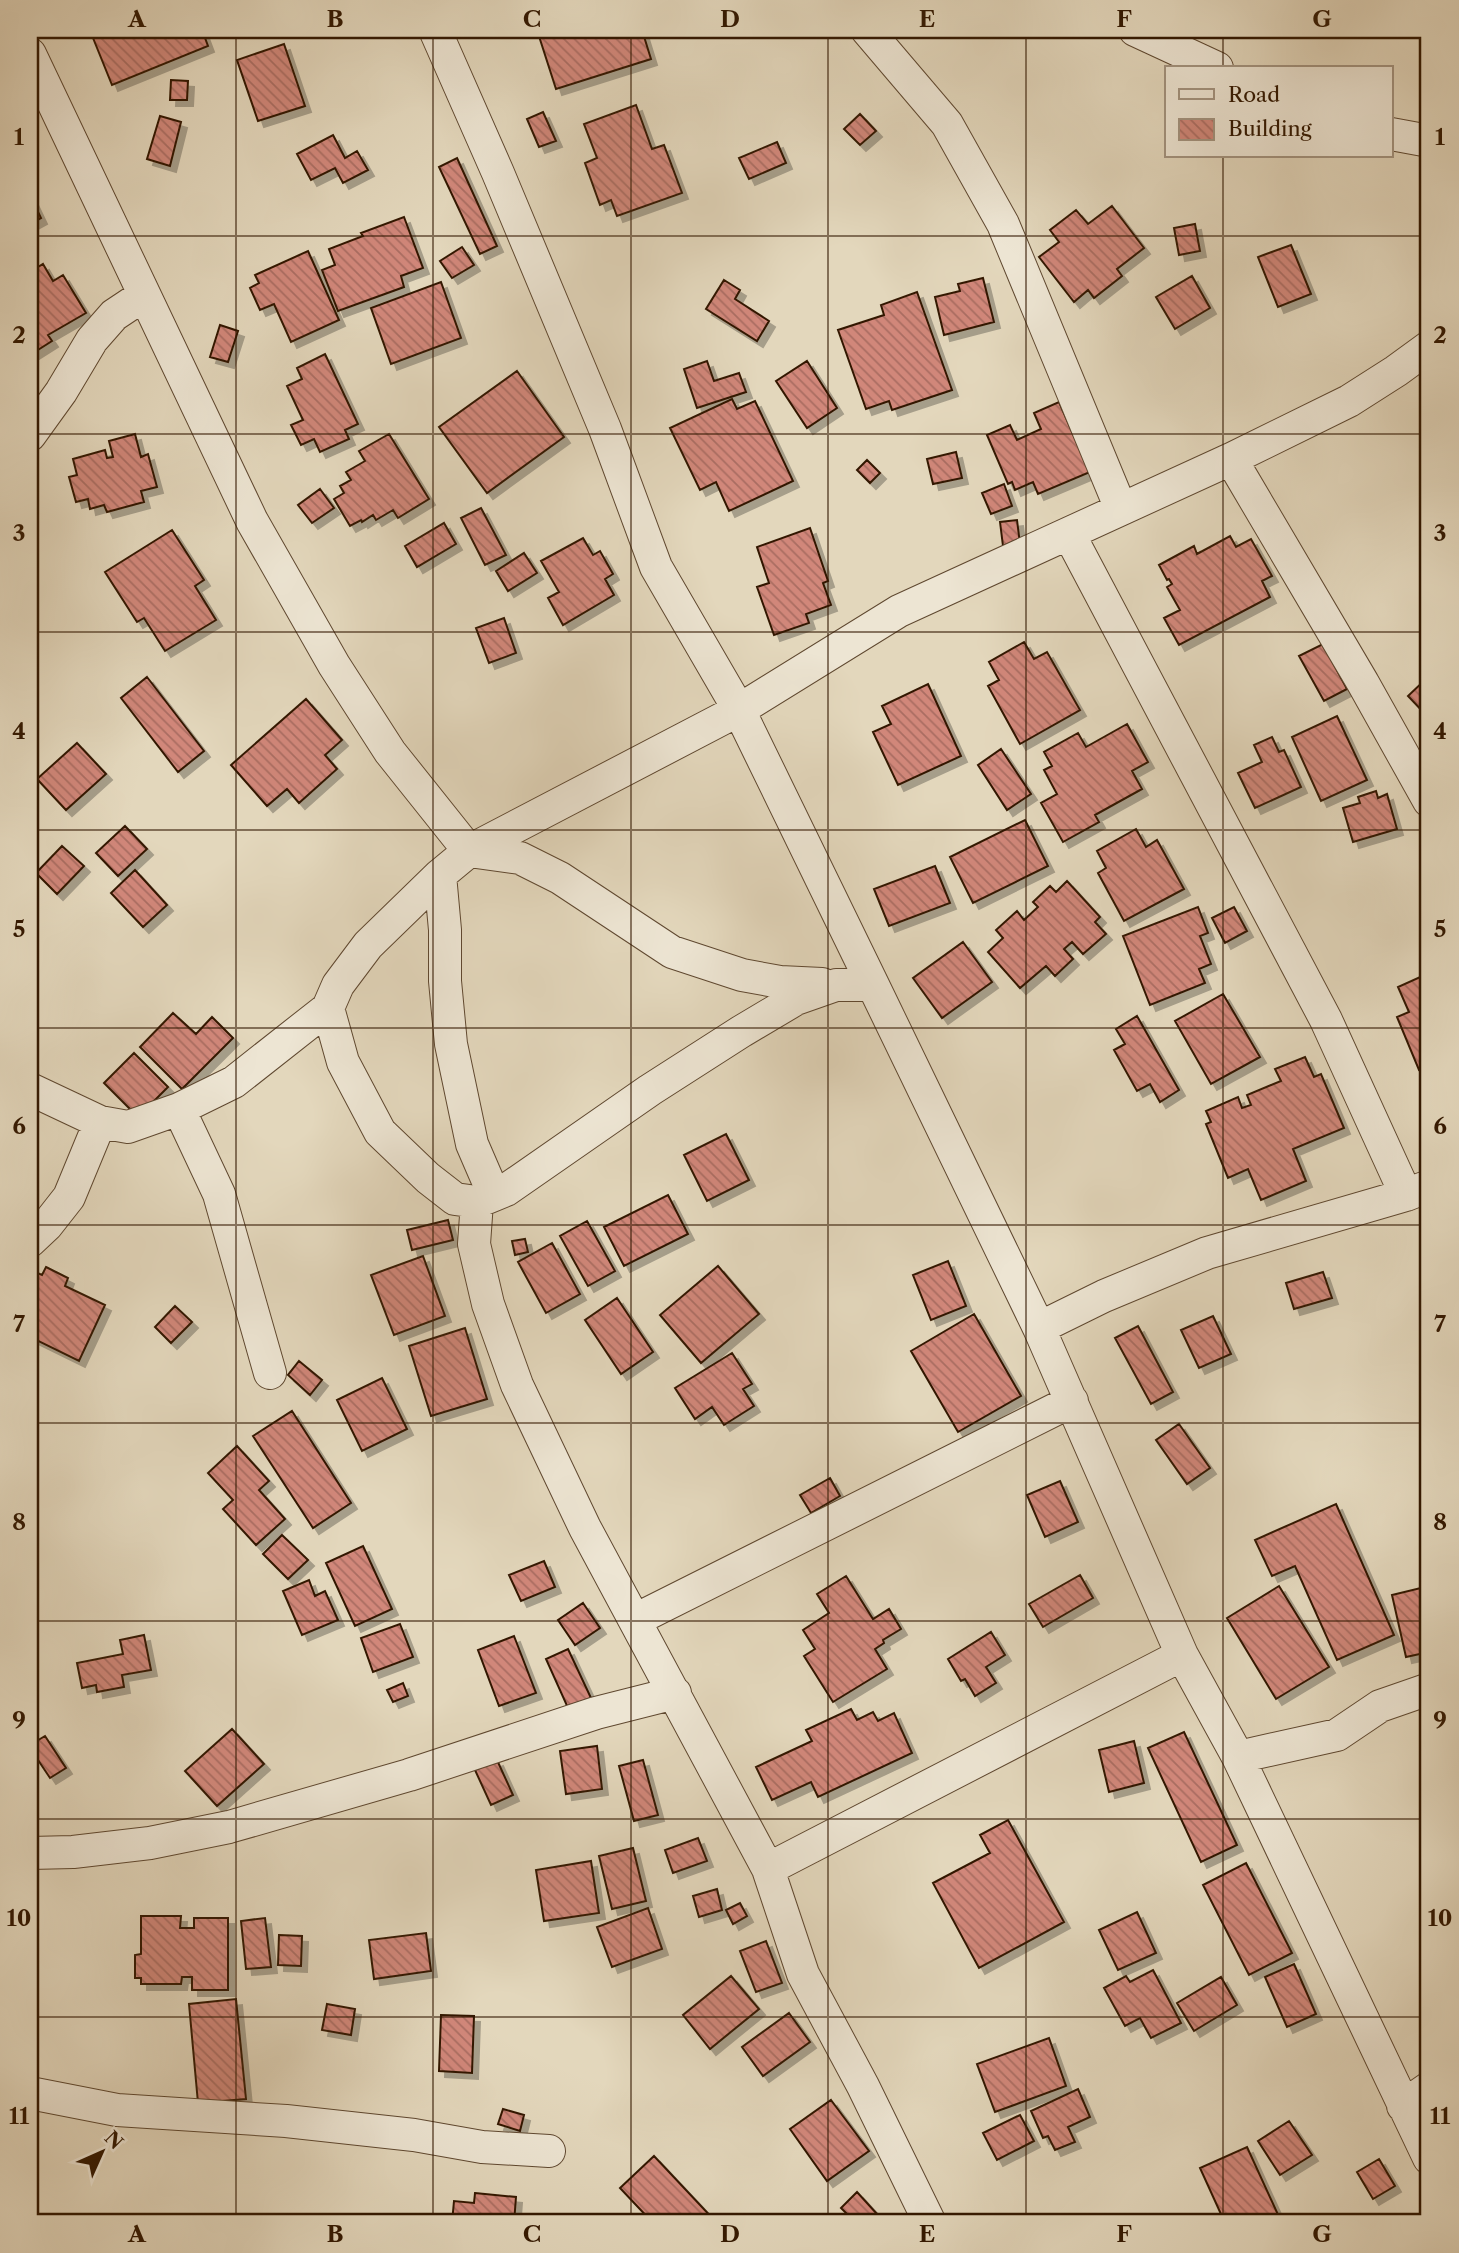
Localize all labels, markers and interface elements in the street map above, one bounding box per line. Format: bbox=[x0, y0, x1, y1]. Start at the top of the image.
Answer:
text: A bbox=[127, 5, 147, 33]
text: B bbox=[326, 5, 344, 33]
text: C bbox=[523, 5, 541, 33]
text: D bbox=[720, 5, 740, 33]
text: E bbox=[919, 5, 935, 33]
text: F bbox=[1116, 5, 1132, 33]
text: G bbox=[1312, 5, 1332, 33]
legend bbox=[1165, 66, 1392, 158]
text: Road bbox=[1228, 82, 1280, 107]
text: Building bbox=[1228, 116, 1313, 141]
text: 1 bbox=[14, 123, 25, 151]
text: 1 bbox=[1435, 123, 1446, 151]
text: 2 bbox=[12, 321, 26, 349]
text: 2 bbox=[1433, 321, 1447, 349]
text: 3 bbox=[13, 519, 26, 547]
text: 3 bbox=[1434, 519, 1447, 547]
text: 4 bbox=[12, 717, 26, 745]
text: 4 bbox=[1433, 717, 1447, 745]
text: 5 bbox=[13, 915, 25, 943]
text: 5 bbox=[1434, 915, 1446, 943]
text: 6 bbox=[12, 1112, 26, 1140]
text: 6 bbox=[1433, 1112, 1447, 1140]
text: 7 bbox=[13, 1310, 25, 1338]
text: 7 bbox=[1434, 1310, 1446, 1338]
text: 8 bbox=[12, 1508, 26, 1536]
text: 8 bbox=[1433, 1508, 1447, 1536]
text: 9 bbox=[12, 1706, 26, 1734]
text: 9 bbox=[1433, 1706, 1447, 1734]
text: 10 bbox=[7, 1904, 31, 1932]
text: 10 bbox=[1428, 1904, 1452, 1932]
text: 11 bbox=[9, 2102, 30, 2130]
text: 11 bbox=[1430, 2102, 1451, 2130]
north arrow bbox=[66, 2116, 136, 2186]
text: N bbox=[100, 2126, 128, 2154]
text: A bbox=[127, 2220, 147, 2248]
text: B bbox=[326, 2220, 344, 2248]
text: C bbox=[523, 2220, 541, 2248]
text: D bbox=[720, 2220, 740, 2248]
text: E bbox=[919, 2220, 935, 2248]
text: F bbox=[1116, 2220, 1132, 2248]
text: G bbox=[1312, 2220, 1332, 2248]

